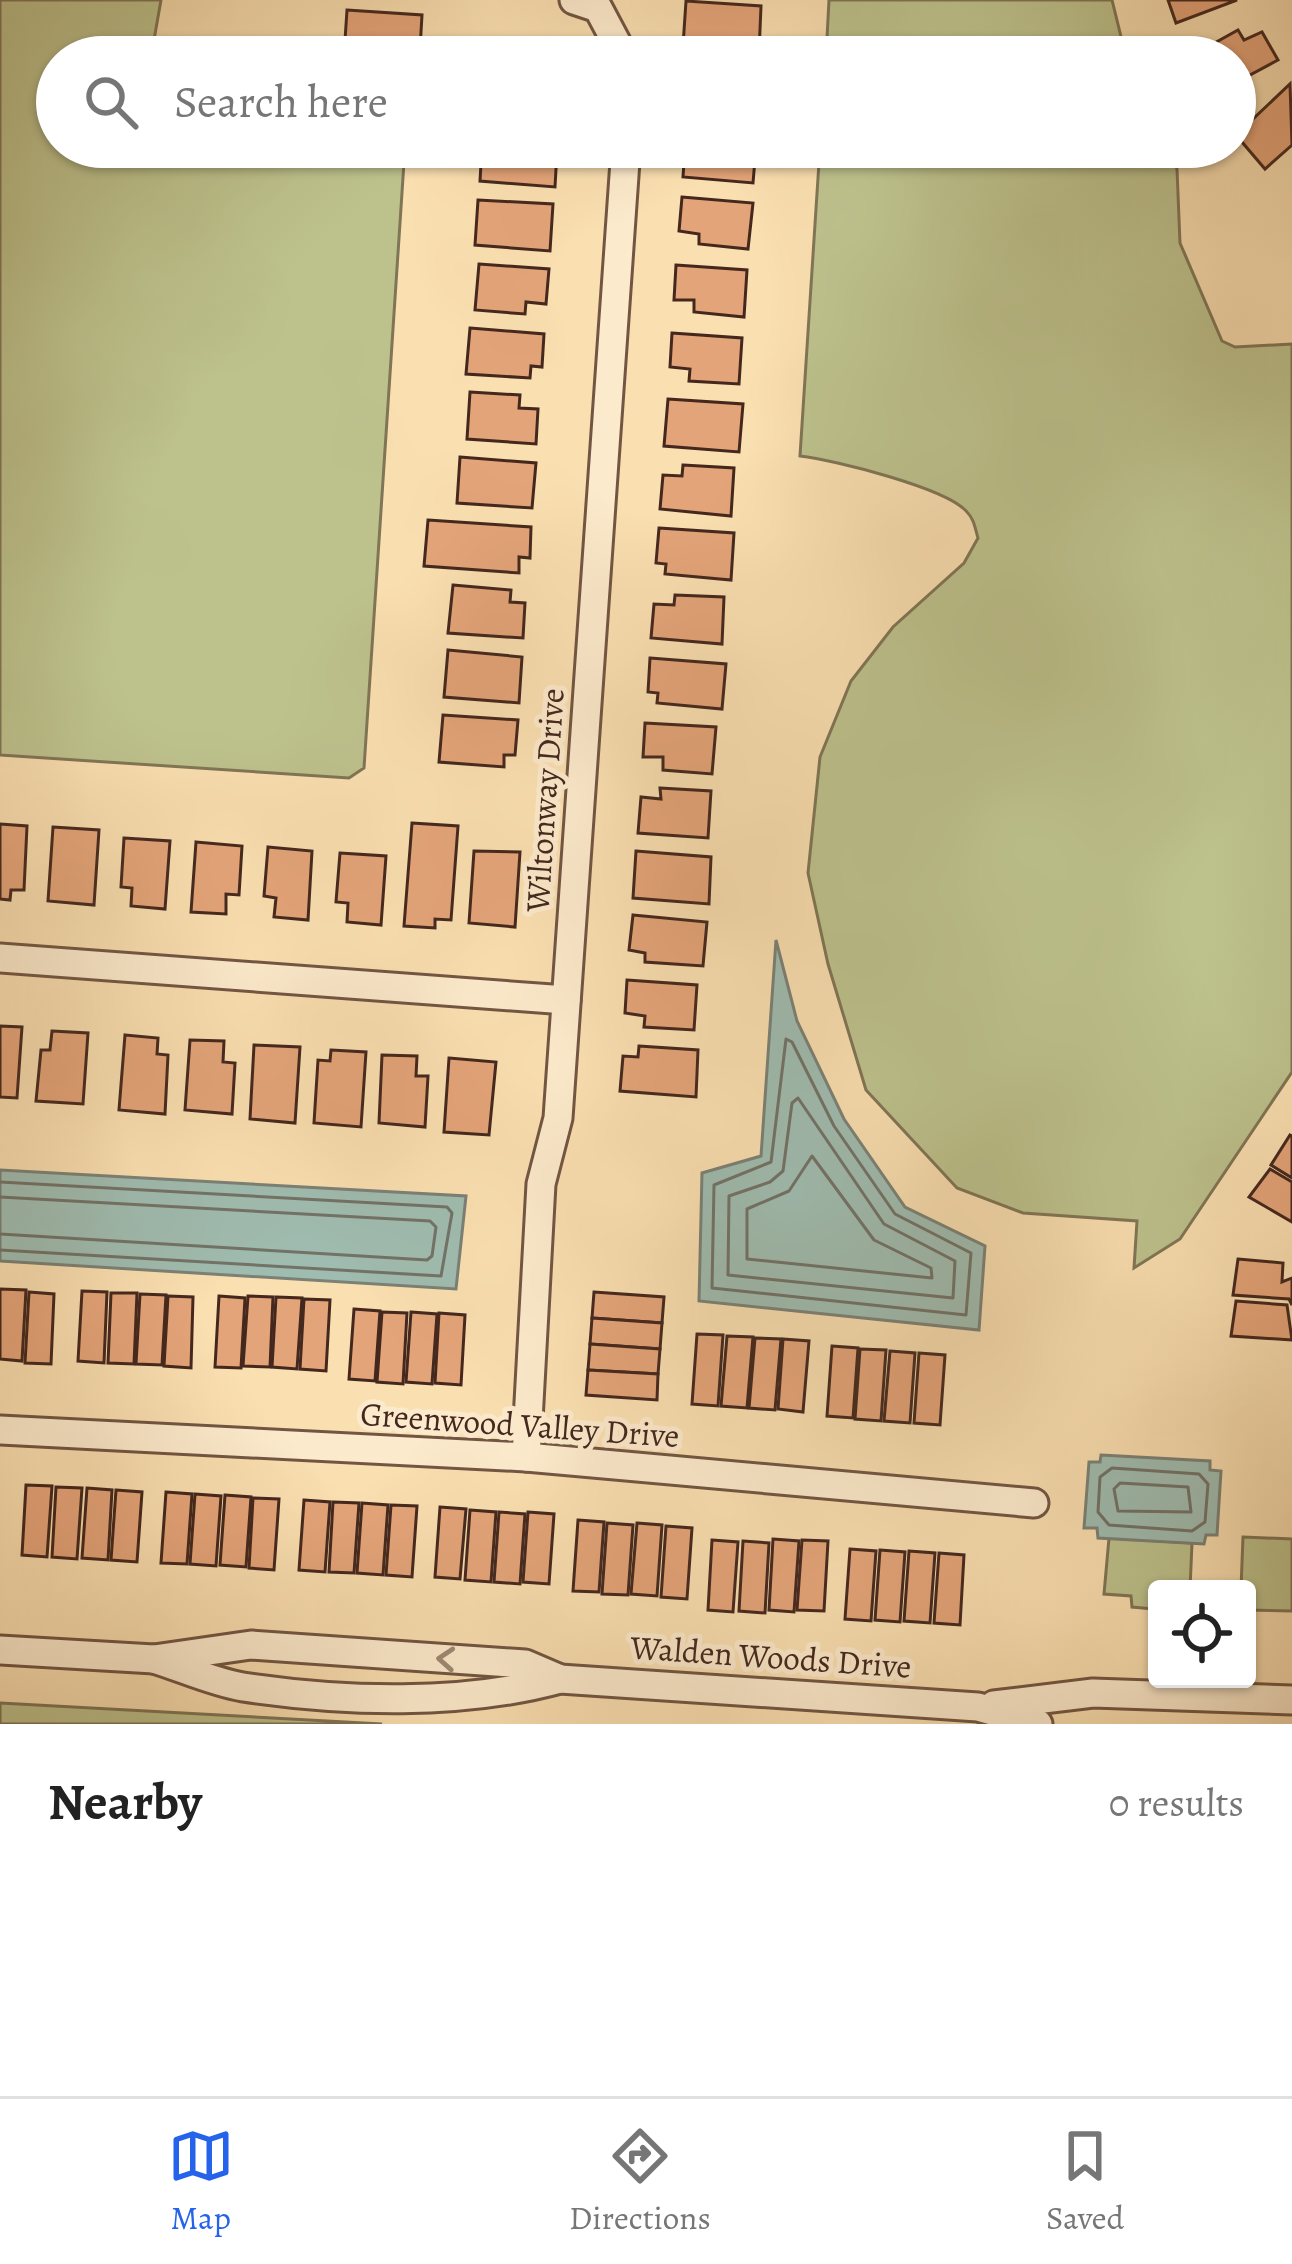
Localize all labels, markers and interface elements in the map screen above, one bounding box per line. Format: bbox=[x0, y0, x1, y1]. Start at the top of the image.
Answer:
search box bbox=[36, 36, 1256, 168]
icon: search bbox=[78, 69, 144, 135]
text: Search here bbox=[174, 71, 388, 133]
street label: Wiltonway Drive bbox=[514, 687, 575, 915]
street label: Greenwood Valley Drive bbox=[359, 1391, 681, 1458]
map controls bbox=[1148, 1580, 1256, 1688]
button: locate bbox=[1148, 1580, 1256, 1688]
street label: Walden Woods Drive bbox=[628, 1624, 913, 1689]
one-way arrow bbox=[436, 1646, 455, 1672]
text: Nearby bbox=[48, 1767, 202, 1837]
text: 0 results bbox=[1109, 1776, 1244, 1829]
tab: Map bbox=[168, 2123, 234, 2240]
tab: Directions bbox=[569, 2123, 711, 2240]
tab: Saved bbox=[1046, 2123, 1124, 2240]

